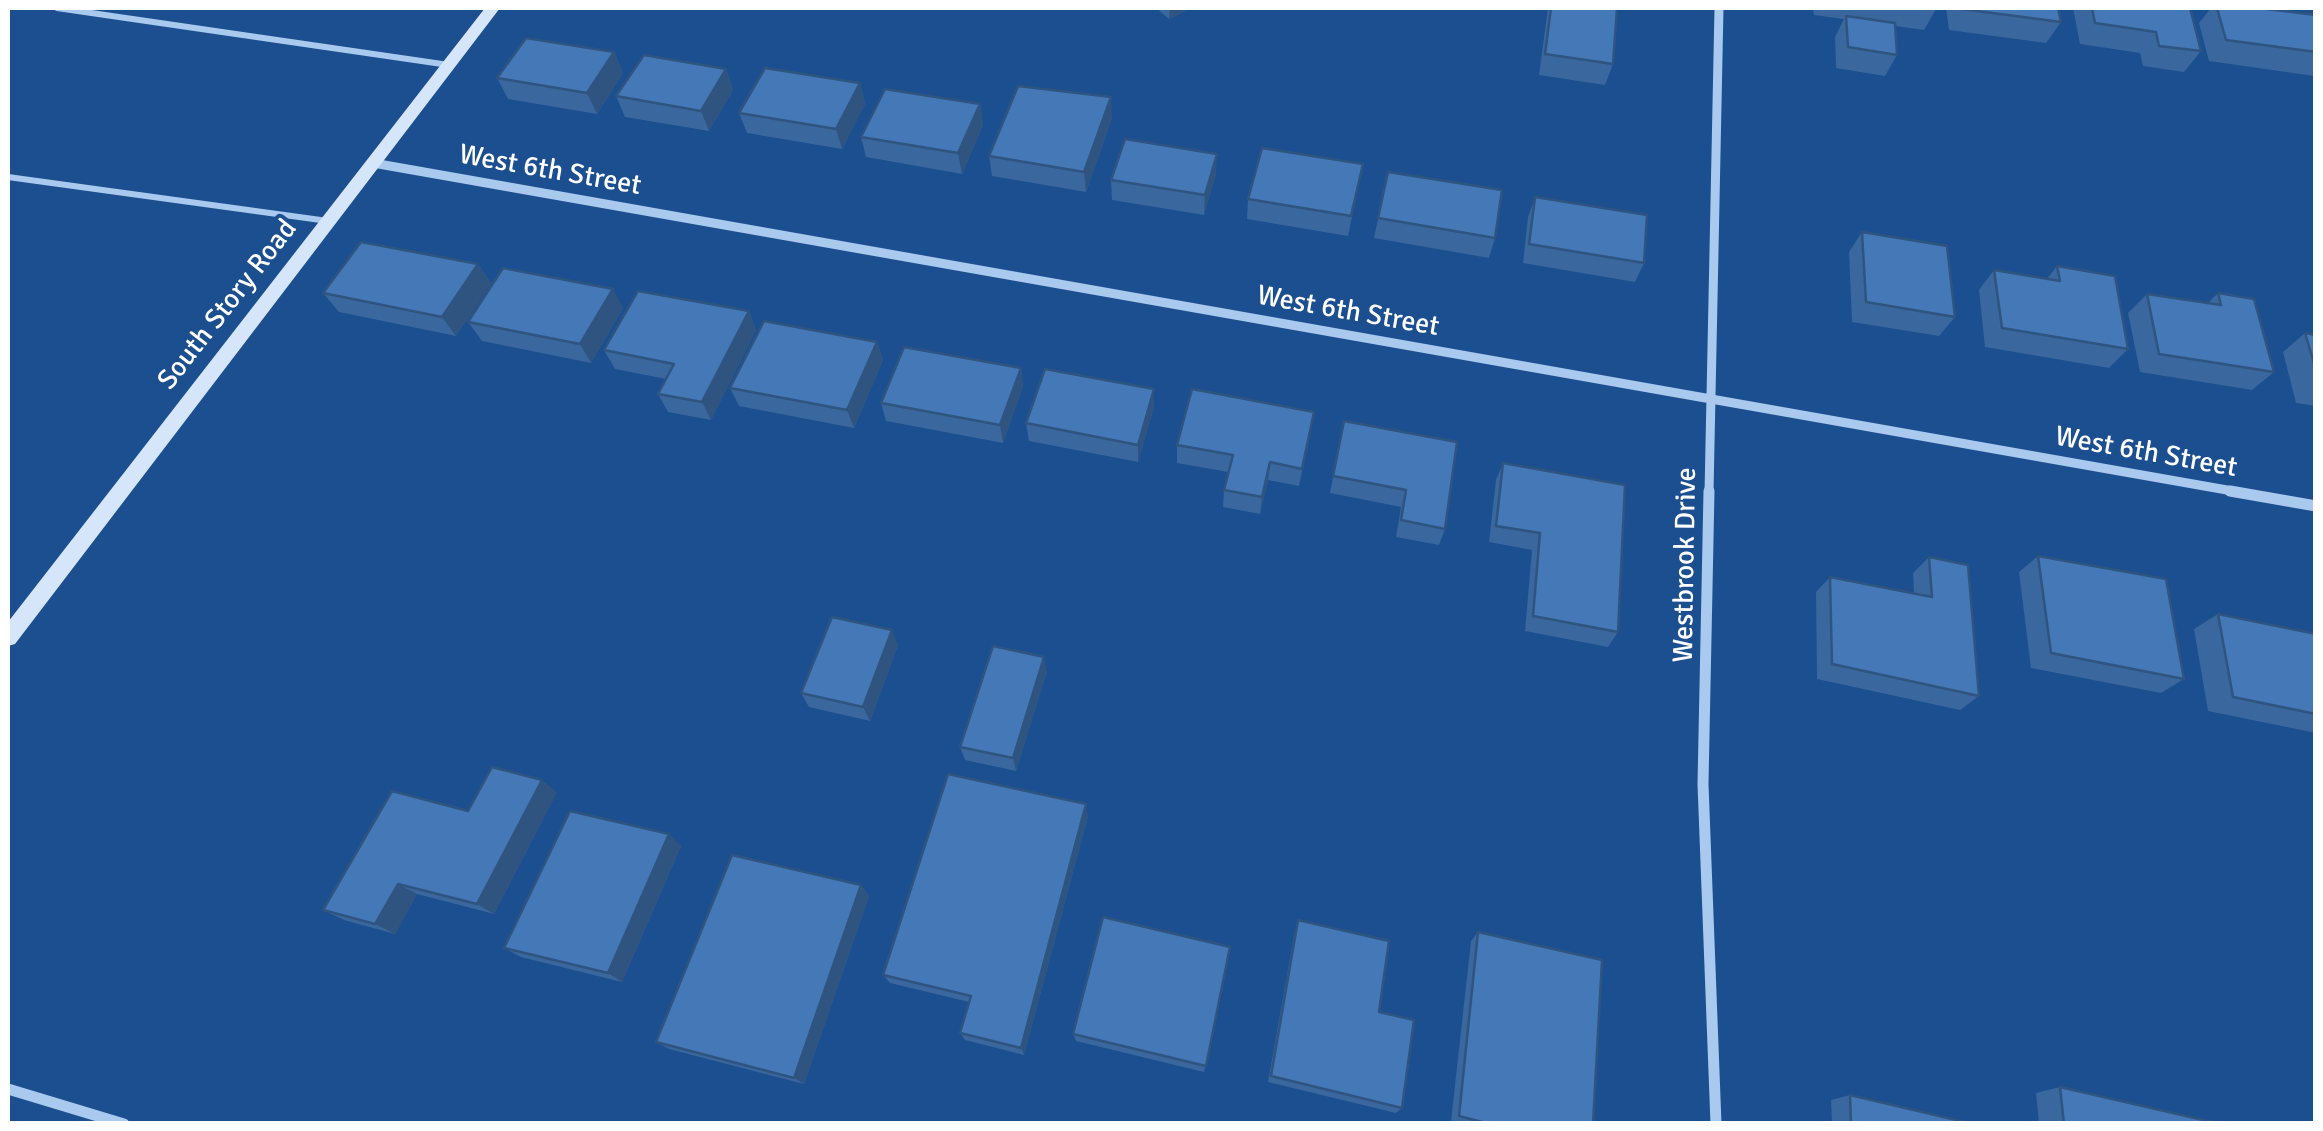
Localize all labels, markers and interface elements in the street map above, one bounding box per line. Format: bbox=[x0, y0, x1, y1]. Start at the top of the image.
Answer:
street label: West 6th Street bbox=[456, 138, 644, 204]
street label: South Story Road bbox=[151, 213, 305, 397]
street label: West 6th Street bbox=[1254, 279, 1442, 345]
street label: West 6th Street bbox=[2052, 420, 2240, 486]
street label: Westbrook Drive bbox=[1667, 467, 1705, 663]

